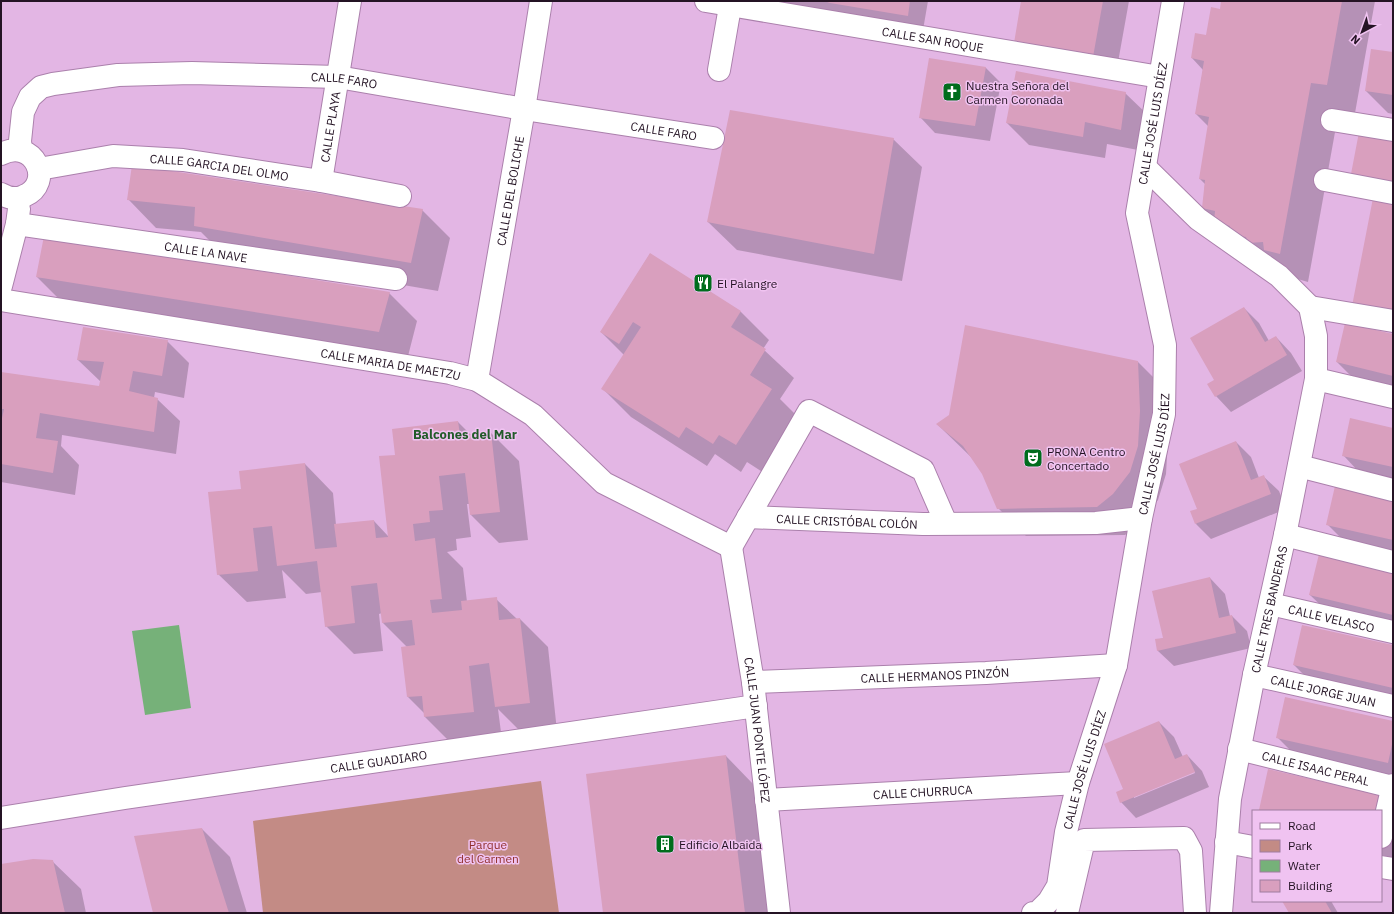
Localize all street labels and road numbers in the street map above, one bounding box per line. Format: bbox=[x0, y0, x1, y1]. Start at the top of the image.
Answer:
street label: CALLE SAN ROQUE bbox=[881, 23, 985, 55]
street label: CALLE JOSÉ LUIS DÍEZ bbox=[1134, 61, 1170, 186]
street label: CALLE FARO bbox=[311, 69, 378, 91]
street label: CALLE PLAYA bbox=[317, 90, 343, 163]
street label: CALLE FARO bbox=[630, 118, 698, 143]
street label: CALLE DEL BOLICHE bbox=[493, 135, 527, 247]
street label: CALLE GARCIA DEL OLMO bbox=[149, 151, 290, 183]
street label: CALLE LA NAVE bbox=[163, 238, 249, 265]
street label: CALLE MARIA DE MAETZU bbox=[320, 345, 463, 383]
street label: CALLE JOSÉ LUIS DÍEZ bbox=[1134, 393, 1172, 516]
street label: CALLE CRISTÓBAL COLÓN bbox=[776, 511, 918, 531]
street label: CALLE TRES BANDERAS bbox=[1247, 544, 1290, 674]
street label: CALLE VELASCO bbox=[1287, 601, 1376, 635]
street label: CALLE JUAN PONTE LÓPEZ bbox=[742, 656, 774, 804]
street label: CALLE HERMANOS PINZÓN bbox=[860, 664, 1010, 685]
street label: CALLE JORGE JUAN bbox=[1269, 671, 1377, 709]
street label: CALLE JOSÉ LUIS DÍEZ bbox=[1059, 708, 1109, 831]
street label: CALLE GUADIARO bbox=[329, 747, 428, 775]
street label: CALLE ISAAC PERAL bbox=[1260, 747, 1371, 788]
street label: CALLE CHURRUCA bbox=[873, 781, 973, 802]

